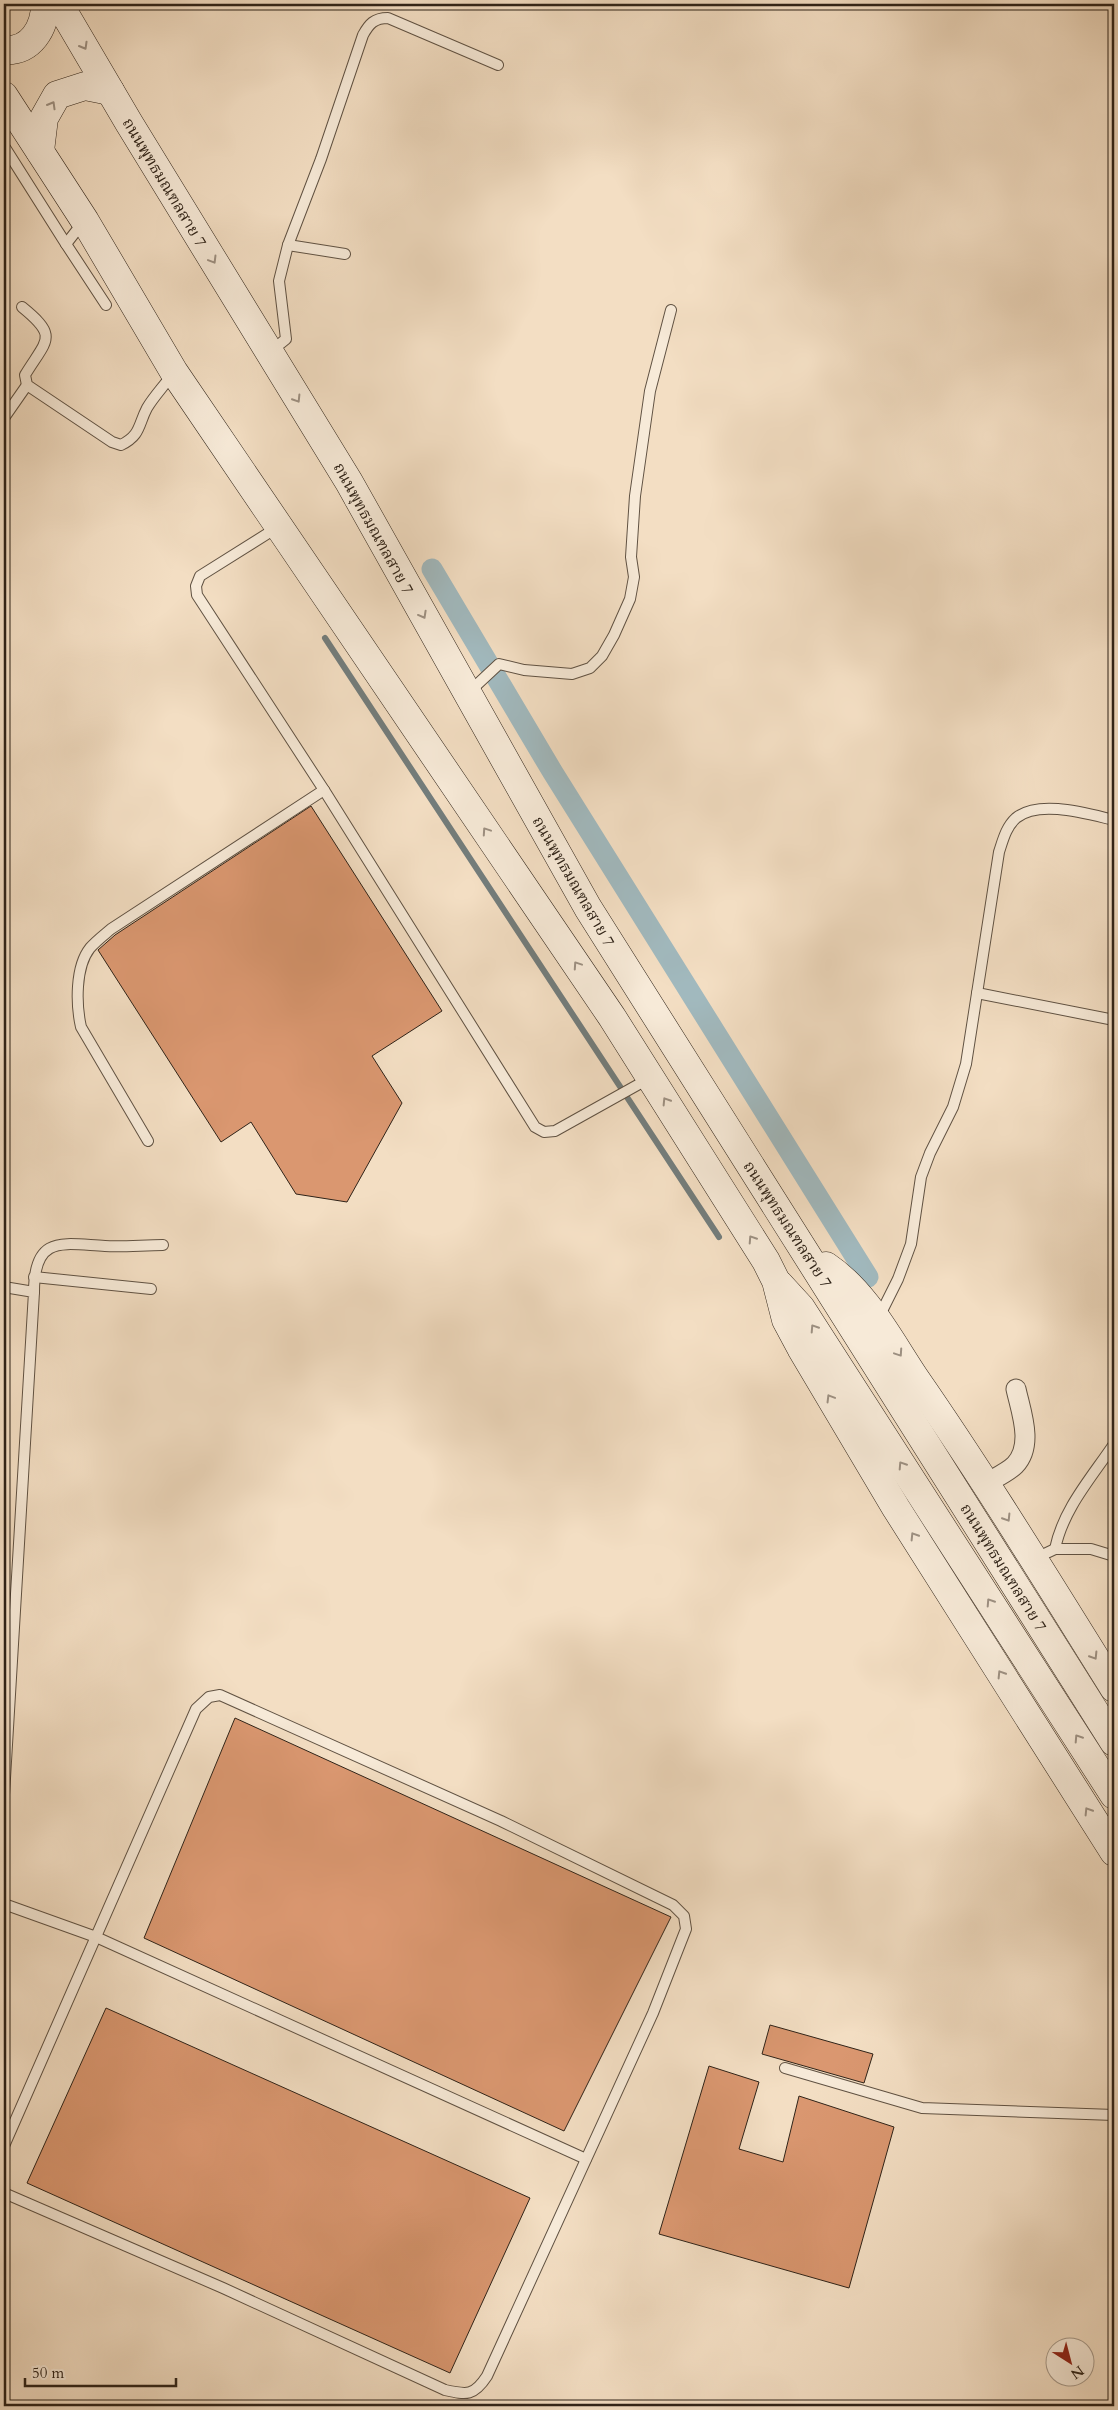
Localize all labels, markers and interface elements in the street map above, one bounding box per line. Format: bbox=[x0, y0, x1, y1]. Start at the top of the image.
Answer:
one-way arrow bbox=[77, 40, 87, 49]
one-way arrow bbox=[45, 101, 55, 110]
street label: ถนนพุทธมณฑลสาย 7 bbox=[117, 114, 212, 251]
one-way arrow bbox=[206, 255, 216, 264]
one-way arrow bbox=[291, 393, 301, 402]
street label: ถนนพุทธมณฑลสาย 7 bbox=[328, 459, 418, 598]
one-way arrow bbox=[417, 609, 427, 618]
street label: ถนนพุทธมณฑลสาย 7 bbox=[527, 812, 620, 951]
one-way arrow bbox=[483, 827, 492, 836]
one-way arrow bbox=[574, 961, 583, 971]
one-way arrow bbox=[662, 1098, 672, 1107]
street label: ถนนพุทธมณฑลสาย 7 bbox=[738, 1157, 837, 1292]
one-way arrow bbox=[749, 1235, 758, 1245]
one-way arrow bbox=[811, 1325, 821, 1334]
one-way arrow bbox=[893, 1348, 902, 1357]
one-way arrow bbox=[826, 1394, 836, 1403]
one-way arrow bbox=[899, 1461, 908, 1471]
street label: ถนนพุทธมณฑลสาย 7 bbox=[955, 1499, 1052, 1636]
one-way arrow bbox=[1001, 1513, 1010, 1522]
one-way arrow bbox=[911, 1533, 921, 1542]
one-way arrow bbox=[987, 1598, 996, 1607]
one-way arrow bbox=[1088, 1650, 1097, 1659]
one-way arrow bbox=[998, 1670, 1008, 1679]
one-way arrow bbox=[1075, 1735, 1084, 1744]
one-way arrow bbox=[1085, 1807, 1095, 1816]
north arrow bbox=[1046, 2338, 1096, 2388]
scale bar bbox=[25, 2355, 176, 2387]
text: N bbox=[1067, 2361, 1088, 2383]
text: 50 m bbox=[32, 2363, 64, 2383]

